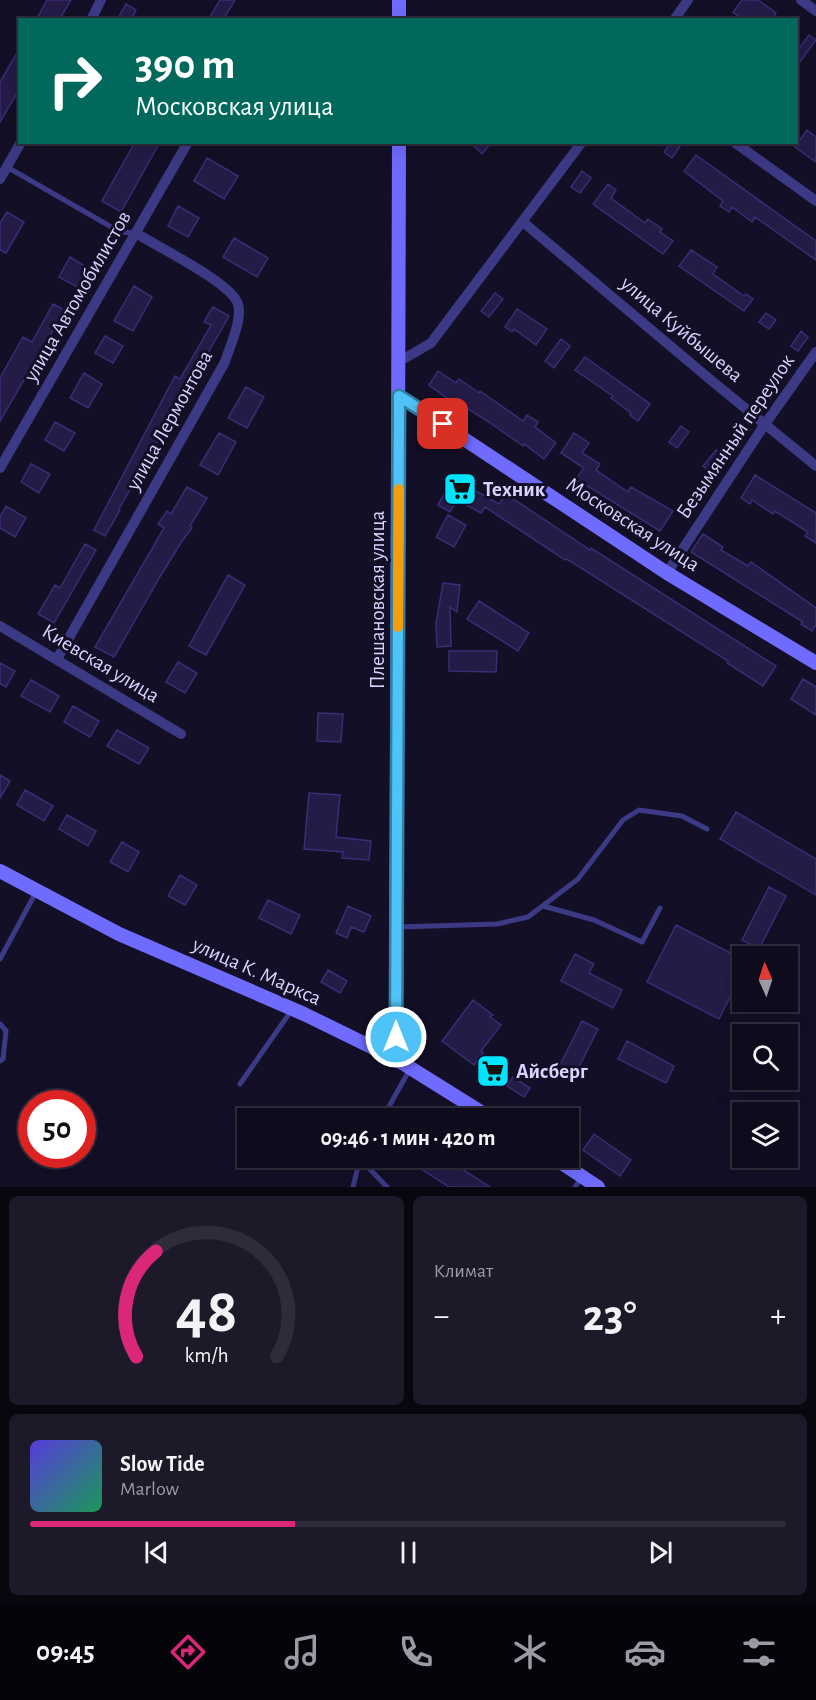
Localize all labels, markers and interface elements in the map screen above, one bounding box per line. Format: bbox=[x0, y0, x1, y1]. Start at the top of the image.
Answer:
icon: right bbox=[36, 42, 114, 120]
text: 390 m bbox=[135, 44, 236, 86]
text: Московская улица bbox=[135, 93, 334, 120]
street label: улица Автомобилистов bbox=[19, 207, 135, 386]
street label: улица Куйбышева bbox=[616, 272, 747, 386]
street label: улица Лермонтова bbox=[122, 347, 217, 494]
street label: Безымянный переулок bbox=[673, 350, 798, 522]
pin bbox=[417, 398, 468, 449]
icon: arrive bbox=[426, 407, 459, 440]
supermarket icon: Техник bbox=[442, 471, 478, 507]
street label: Московская улица bbox=[562, 474, 704, 575]
place label: Техник bbox=[483, 479, 546, 500]
street label: Плешановская улица bbox=[367, 510, 388, 689]
street label: Киевская улица bbox=[38, 620, 163, 707]
street label: улица К. Маркса bbox=[188, 933, 325, 1009]
north arrow bbox=[732, 946, 798, 1012]
map controls bbox=[732, 946, 798, 1168]
position arrow bbox=[364, 1005, 428, 1069]
button: search bbox=[732, 1024, 798, 1090]
supermarket icon: Айсберг bbox=[475, 1053, 511, 1089]
place label: Айсберг bbox=[516, 1061, 588, 1082]
speed limit sign: 50 bbox=[18, 1090, 96, 1168]
button: layers bbox=[732, 1102, 798, 1168]
text: 09:46 · 1 мин · 420 m bbox=[320, 1127, 496, 1149]
text: Климат bbox=[434, 1261, 493, 1281]
text: 48 bbox=[175, 1281, 237, 1343]
text: 23° bbox=[583, 1294, 637, 1339]
text: − bbox=[434, 1300, 449, 1333]
text: + bbox=[770, 1300, 786, 1333]
text: km/h bbox=[184, 1346, 228, 1367]
text: Slow Tide bbox=[120, 1453, 205, 1475]
text: Marlow bbox=[120, 1479, 179, 1499]
icon: previous bbox=[140, 1536, 173, 1569]
icon: pause bbox=[392, 1536, 425, 1569]
icon: next bbox=[644, 1536, 677, 1569]
icon: directions bbox=[167, 1631, 209, 1673]
icon: music bbox=[281, 1631, 323, 1673]
icon: phone bbox=[395, 1631, 437, 1673]
icon: climate bbox=[509, 1631, 551, 1673]
icon: car bbox=[624, 1631, 666, 1673]
icon: filters bbox=[738, 1631, 780, 1673]
text: 09:45 bbox=[36, 1638, 95, 1665]

